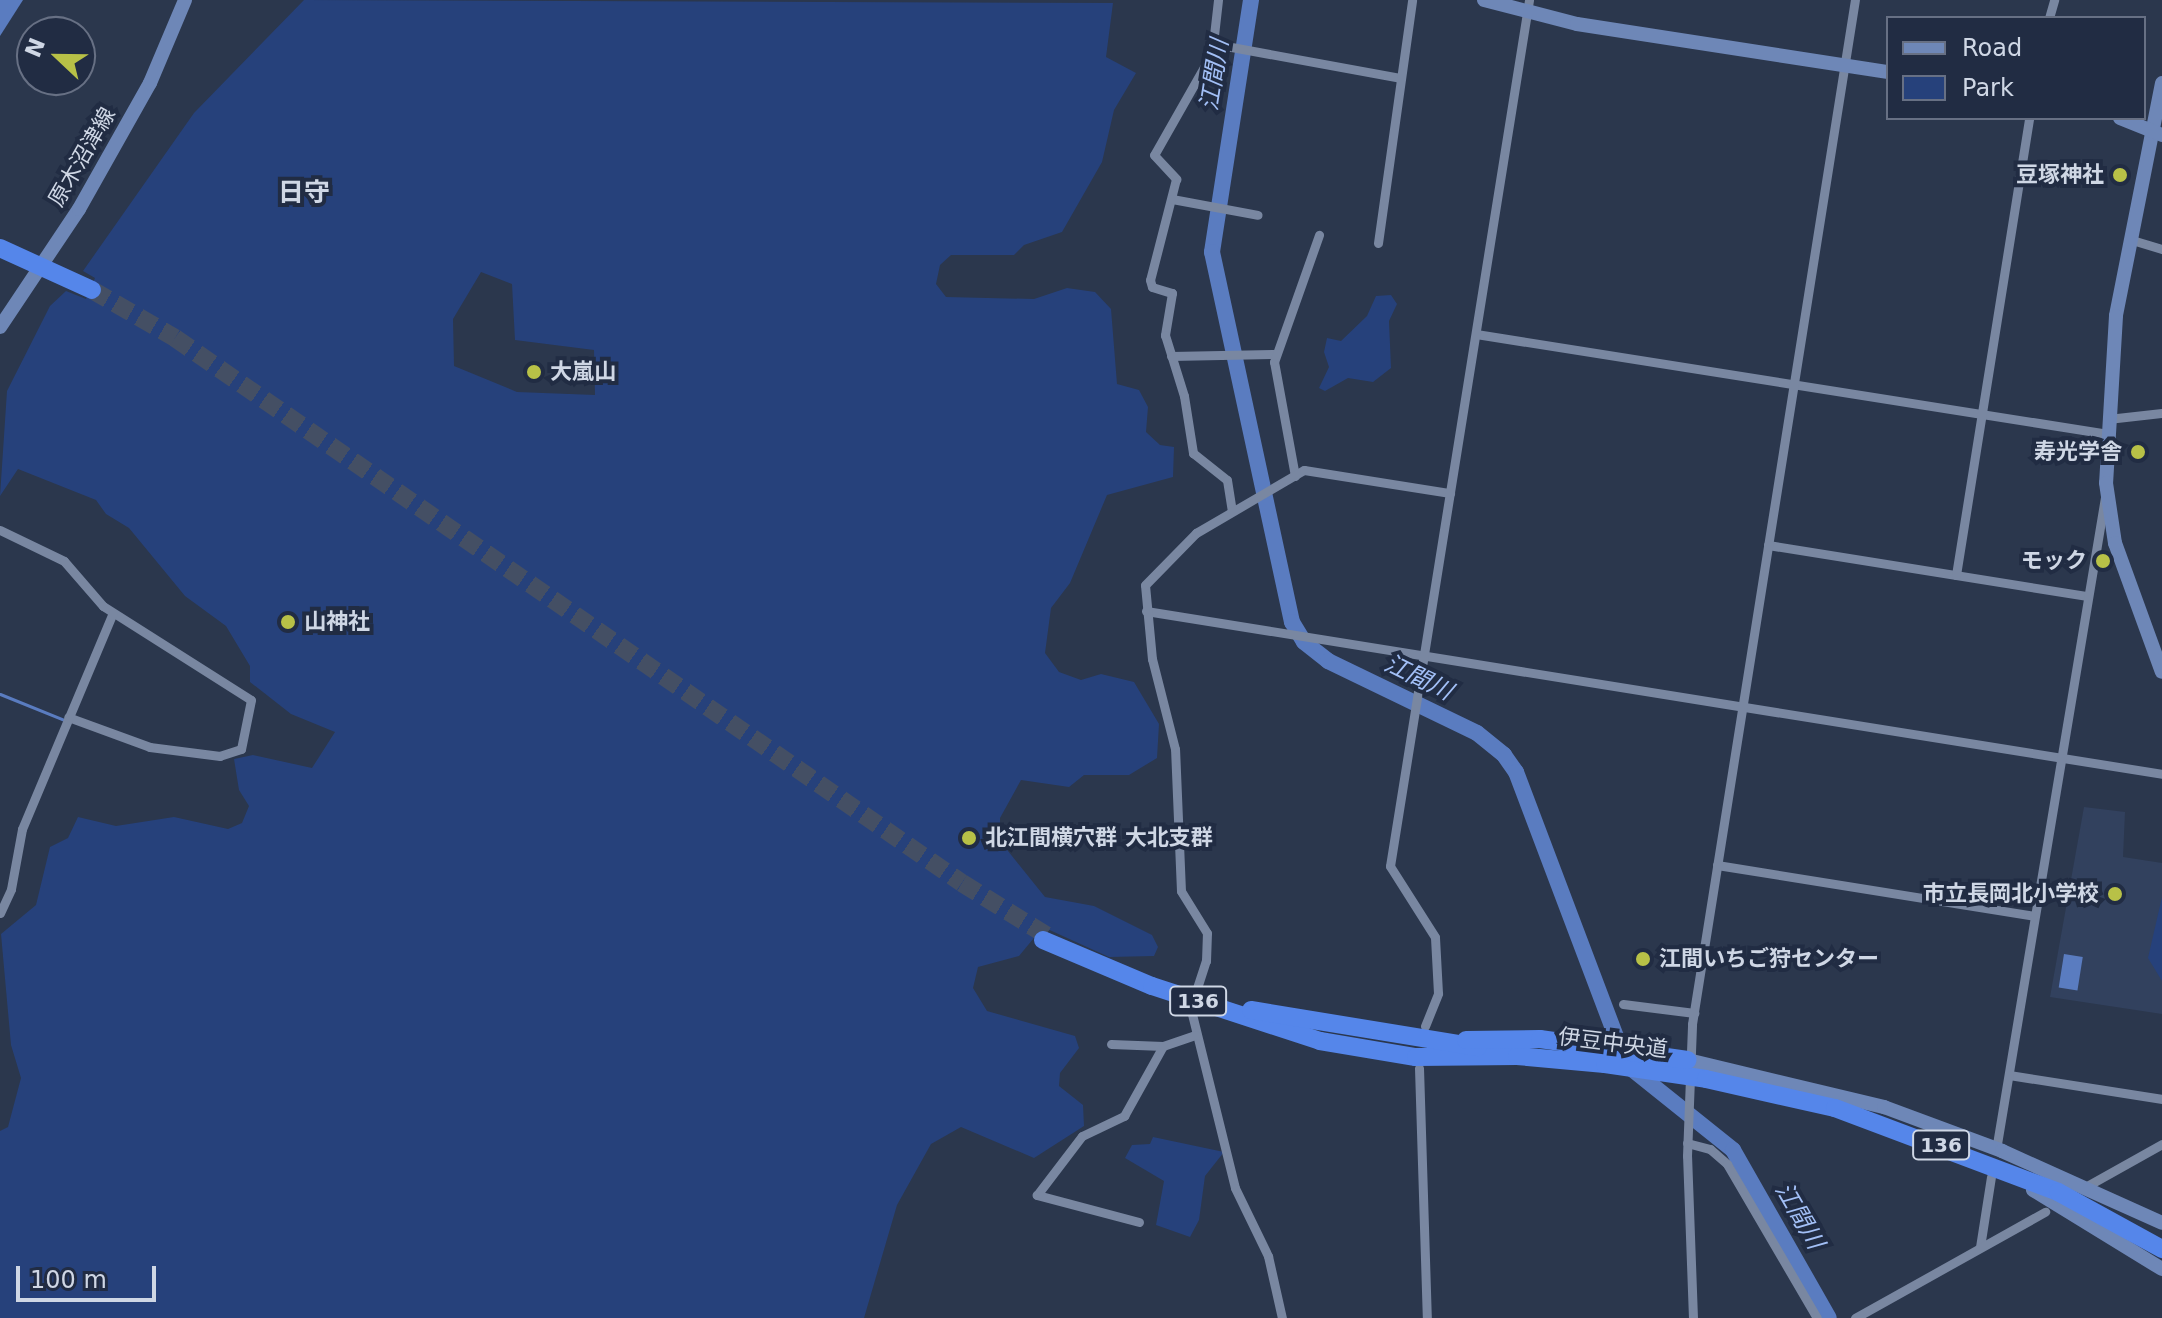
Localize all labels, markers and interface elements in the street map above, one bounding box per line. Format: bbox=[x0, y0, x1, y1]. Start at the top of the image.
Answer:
north arrow bbox=[16, 16, 96, 96]
legend bbox=[1886, 16, 2146, 120]
text: N bbox=[20, 34, 50, 61]
text: Road bbox=[1962, 34, 2022, 62]
water label: 江間川 bbox=[1195, 37, 1235, 113]
text: Park bbox=[1962, 74, 2014, 102]
street label: 原木沼津線 bbox=[43, 103, 121, 211]
place label: 豆塚神社 bbox=[2016, 162, 2104, 188]
marker: 豆塚神社 bbox=[2111, 166, 2129, 184]
district label: 日守 bbox=[278, 177, 330, 209]
place label: 大嵐山 bbox=[550, 359, 616, 385]
marker: 大嵐山 bbox=[525, 363, 543, 381]
place label: 寿光学舎 bbox=[2034, 439, 2122, 465]
marker: 寿光学舎 bbox=[2129, 443, 2147, 461]
place label: モック bbox=[2021, 548, 2087, 574]
marker: モック bbox=[2094, 552, 2112, 570]
place label: 山神社 bbox=[304, 609, 370, 635]
marker: 山神社 bbox=[279, 613, 297, 631]
water label: 江間川 bbox=[1379, 649, 1457, 707]
place label: 北江間横穴群 大北支群 bbox=[985, 825, 1213, 851]
marker: 北江間横穴群 大北支群 bbox=[960, 829, 978, 847]
place label: 市立長岡北小学校 bbox=[1923, 881, 2099, 907]
marker: 市立長岡北小学校 bbox=[2106, 885, 2124, 903]
place label: 江間いちご狩センター bbox=[1659, 946, 1879, 972]
marker: 江間いちご狩センター bbox=[1634, 950, 1652, 968]
road number: 136 bbox=[1168, 985, 1228, 1017]
street label: 伊豆中央道 bbox=[1557, 1023, 1669, 1063]
road number: 136 bbox=[1911, 1129, 1971, 1161]
water label: 江間川 bbox=[1769, 1178, 1829, 1254]
scale bar bbox=[20, 1250, 160, 1300]
text: 100 m bbox=[30, 1266, 107, 1294]

